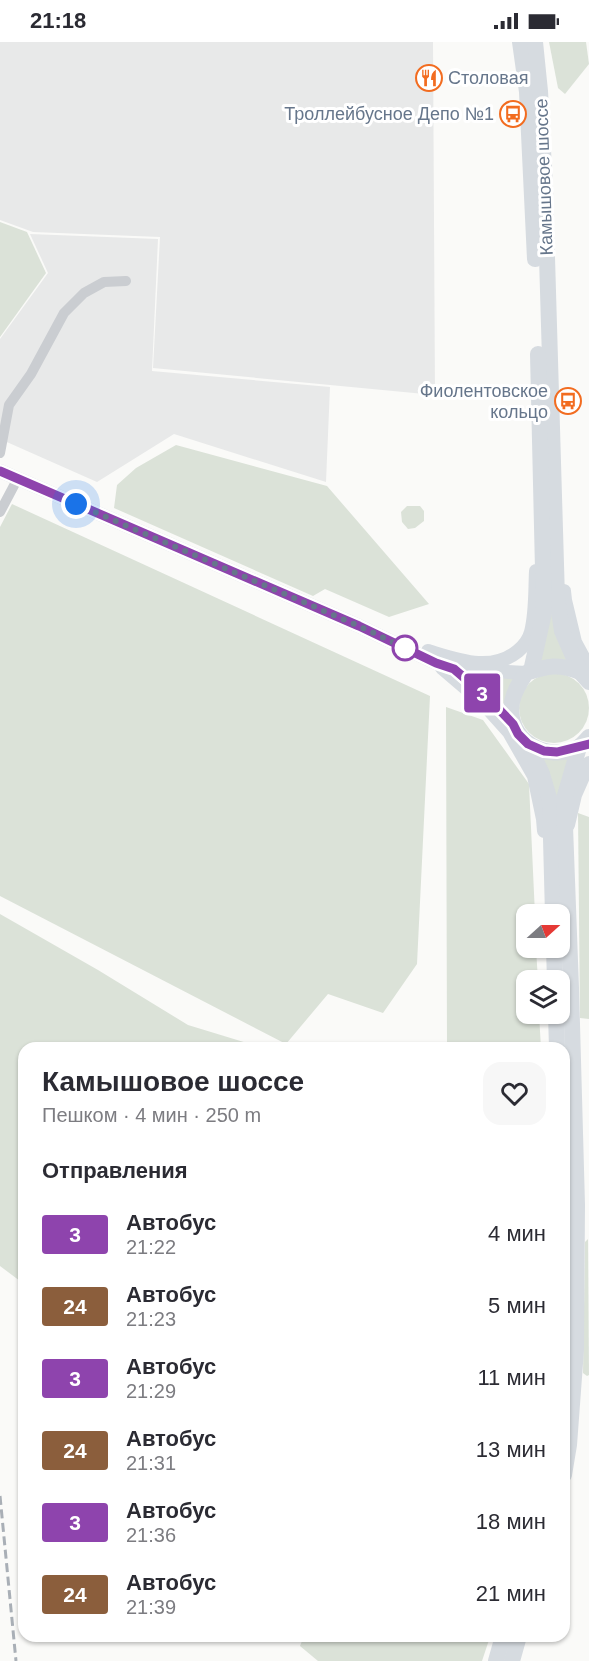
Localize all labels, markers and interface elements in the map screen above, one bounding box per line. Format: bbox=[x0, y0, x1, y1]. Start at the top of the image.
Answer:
text: 21:18 bbox=[30, 8, 86, 33]
restaurant icon: Столовая bbox=[414, 63, 444, 93]
place label: Столовая bbox=[448, 68, 529, 88]
street label: Камышовое шоссе bbox=[531, 98, 557, 256]
bus stop icon: Троллейбусное Депо №1 bbox=[498, 99, 528, 129]
place label: Троллейбусное Депо №1 bbox=[284, 104, 494, 124]
place label: Фиолентовское кольцо bbox=[420, 381, 548, 422]
bus stop icon: Фиолентовское кольцо bbox=[553, 386, 583, 416]
your location bbox=[61, 489, 91, 519]
unlabelled marker bbox=[392, 635, 418, 661]
line badge: 3 bbox=[462, 674, 502, 712]
text: 3 bbox=[476, 682, 488, 705]
north arrow bbox=[516, 904, 570, 958]
map controls bbox=[516, 904, 570, 1024]
button: layers bbox=[516, 970, 570, 1024]
button: heart bbox=[483, 1062, 546, 1125]
text: Камышовое шоссе bbox=[42, 1066, 304, 1097]
text: Пешком · 4 мин · 250 m bbox=[42, 1104, 261, 1126]
text: Отправления bbox=[42, 1158, 188, 1183]
text: Автобус bbox=[126, 1210, 216, 1235]
text: 4 мин bbox=[488, 1221, 546, 1246]
text: 3 bbox=[69, 1223, 81, 1246]
text: 21:22 bbox=[126, 1236, 176, 1258]
text: Автобус bbox=[126, 1282, 216, 1307]
text: 5 мин bbox=[488, 1293, 546, 1318]
text: 24 bbox=[63, 1295, 87, 1318]
text: 21:23 bbox=[126, 1308, 176, 1330]
text: Автобус bbox=[126, 1354, 216, 1379]
text: 11 мин bbox=[477, 1365, 546, 1390]
text: 3 bbox=[69, 1367, 81, 1390]
text: 21:29 bbox=[126, 1380, 176, 1402]
text: Автобус bbox=[126, 1426, 216, 1451]
text: 13 мин bbox=[476, 1437, 546, 1462]
text: 24 bbox=[63, 1439, 87, 1462]
text: 21:31 bbox=[126, 1452, 176, 1474]
text: Автобус bbox=[126, 1498, 216, 1523]
text: 18 мин bbox=[476, 1509, 546, 1534]
text: 3 bbox=[69, 1511, 81, 1534]
text: 21:36 bbox=[126, 1524, 176, 1546]
text: Автобус bbox=[126, 1570, 216, 1595]
text: 21 мин bbox=[476, 1581, 546, 1606]
text: 24 bbox=[63, 1583, 87, 1606]
text: 21:39 bbox=[126, 1596, 176, 1618]

